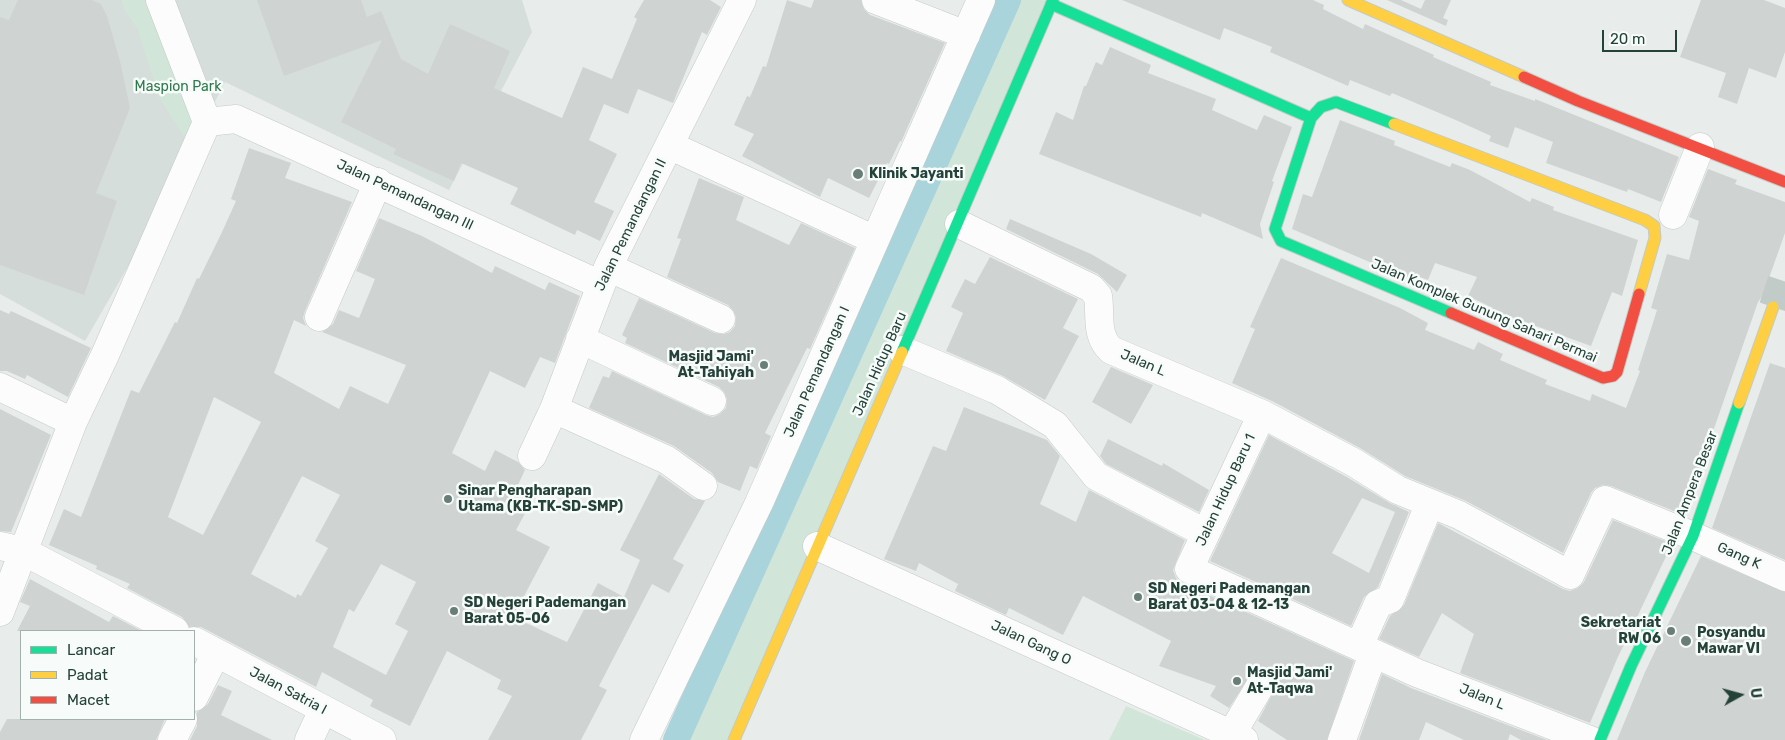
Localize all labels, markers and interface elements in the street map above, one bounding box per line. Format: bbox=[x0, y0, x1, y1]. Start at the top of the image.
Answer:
scale bar bbox=[1605, 20, 1680, 52]
text: 20 m bbox=[1610, 30, 1645, 48]
park label: Maspion Park bbox=[135, 79, 221, 95]
street label: Jalan Pemandangan III bbox=[334, 156, 476, 234]
street label: Jalan Pemandangan II bbox=[592, 156, 670, 294]
place label: Klinik Jayanti bbox=[869, 166, 964, 182]
marker: Klinik Jayanti bbox=[851, 167, 865, 181]
street label: Jalan Komplek Gunung Sahari Permai bbox=[1368, 256, 1600, 366]
street label: Jalan Pemandangan I bbox=[781, 304, 853, 440]
street label: Jalan Hidup Baru bbox=[849, 309, 911, 419]
street label: Jalan L bbox=[1118, 346, 1168, 380]
place label: Masjid Jami' At-Tahiyah bbox=[668, 349, 754, 382]
marker: Masjid Jami' At-Tahiyah bbox=[758, 359, 770, 371]
street label: Jalan Ampera Besar bbox=[1659, 429, 1721, 557]
street label: Jalan Hidup Baru 1 bbox=[1193, 431, 1259, 549]
place label: Sinar Pengharapan Utama (KB-TK-SD-SMP) bbox=[458, 483, 623, 516]
marker: Sinar Pengharapan Utama (KB-TK-SD-SMP) bbox=[442, 493, 454, 505]
street label: Gang K bbox=[1715, 539, 1763, 573]
place label: SD Negeri Pademangan Barat 03-04 & 12-13 bbox=[1148, 581, 1310, 614]
marker: SD Negeri Pademangan Barat 03-04 & 12-13 bbox=[1132, 591, 1144, 603]
place label: SD Negeri Pademangan Barat 05-06 bbox=[464, 595, 626, 628]
marker: SD Negeri Pademangan Barat 05-06 bbox=[448, 605, 460, 617]
place label: Sekretariat RW 06 bbox=[1581, 615, 1661, 648]
street label: Jalan Gang O bbox=[988, 617, 1074, 669]
marker: Sekretariat RW 06 bbox=[1665, 625, 1677, 637]
place label: Posyandu Mawar VI bbox=[1697, 625, 1765, 658]
legend bbox=[20, 630, 195, 720]
marker: Posyandu Mawar VI bbox=[1679, 634, 1693, 648]
text: Lancar bbox=[67, 641, 115, 659]
street label: Jalan Satria I bbox=[246, 664, 330, 718]
place label: Masjid Jami' At-Taqwa bbox=[1247, 665, 1333, 698]
text: Padat bbox=[67, 666, 108, 684]
north arrow bbox=[1715, 670, 1765, 720]
marker: Masjid Jami' At-Taqwa bbox=[1231, 675, 1243, 687]
street label: Jalan L bbox=[1457, 680, 1507, 714]
text: U bbox=[1746, 687, 1764, 699]
text: Macet bbox=[67, 691, 110, 709]

